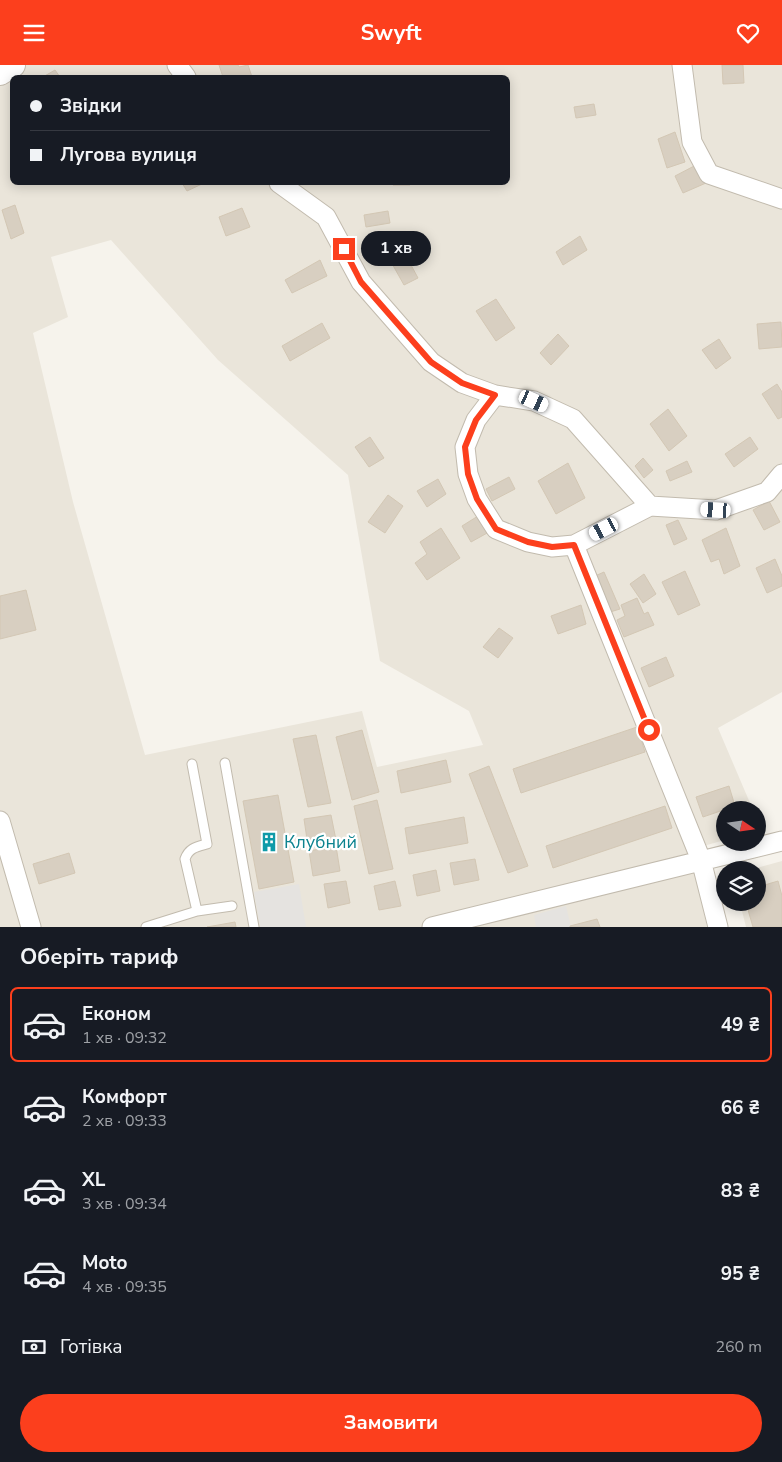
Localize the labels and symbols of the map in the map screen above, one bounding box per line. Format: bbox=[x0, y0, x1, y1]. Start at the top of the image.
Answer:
callout: 1 хв bbox=[362, 231, 432, 267]
route end bbox=[333, 238, 355, 260]
car bbox=[517, 388, 550, 414]
car bbox=[700, 502, 731, 518]
car bbox=[587, 516, 620, 542]
route start bbox=[638, 719, 660, 741]
north arrow bbox=[716, 801, 766, 851]
place label: Клубний bbox=[284, 830, 357, 854]
building icon: Клубний bbox=[258, 831, 280, 853]

